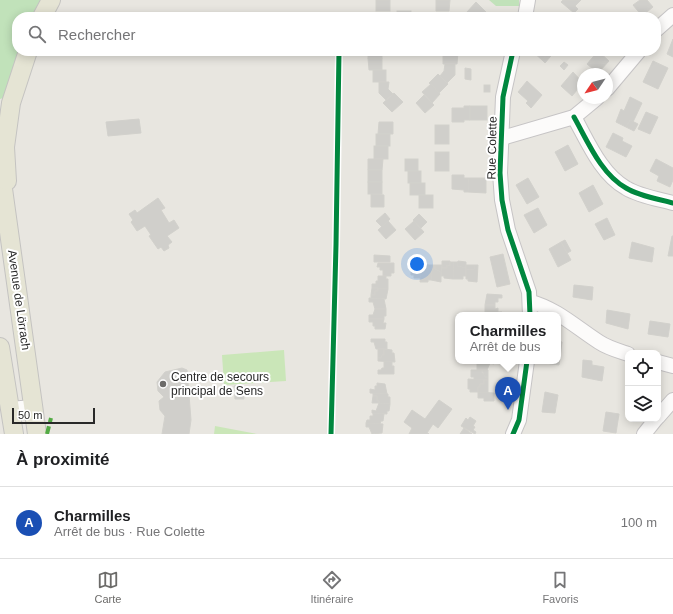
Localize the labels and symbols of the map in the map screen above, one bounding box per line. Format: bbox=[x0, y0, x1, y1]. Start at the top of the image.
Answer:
north arrow bbox=[577, 68, 613, 104]
street label: Rue Colette bbox=[484, 116, 500, 180]
street label: Avenue de Lörrach bbox=[5, 249, 33, 351]
your location bbox=[407, 254, 427, 274]
place label: Centre de secours principal de Sens bbox=[171, 370, 269, 398]
pin: A bbox=[495, 377, 521, 410]
marker: Centre de secours principal de Sens bbox=[158, 379, 168, 389]
scale bar bbox=[12, 406, 95, 425]

